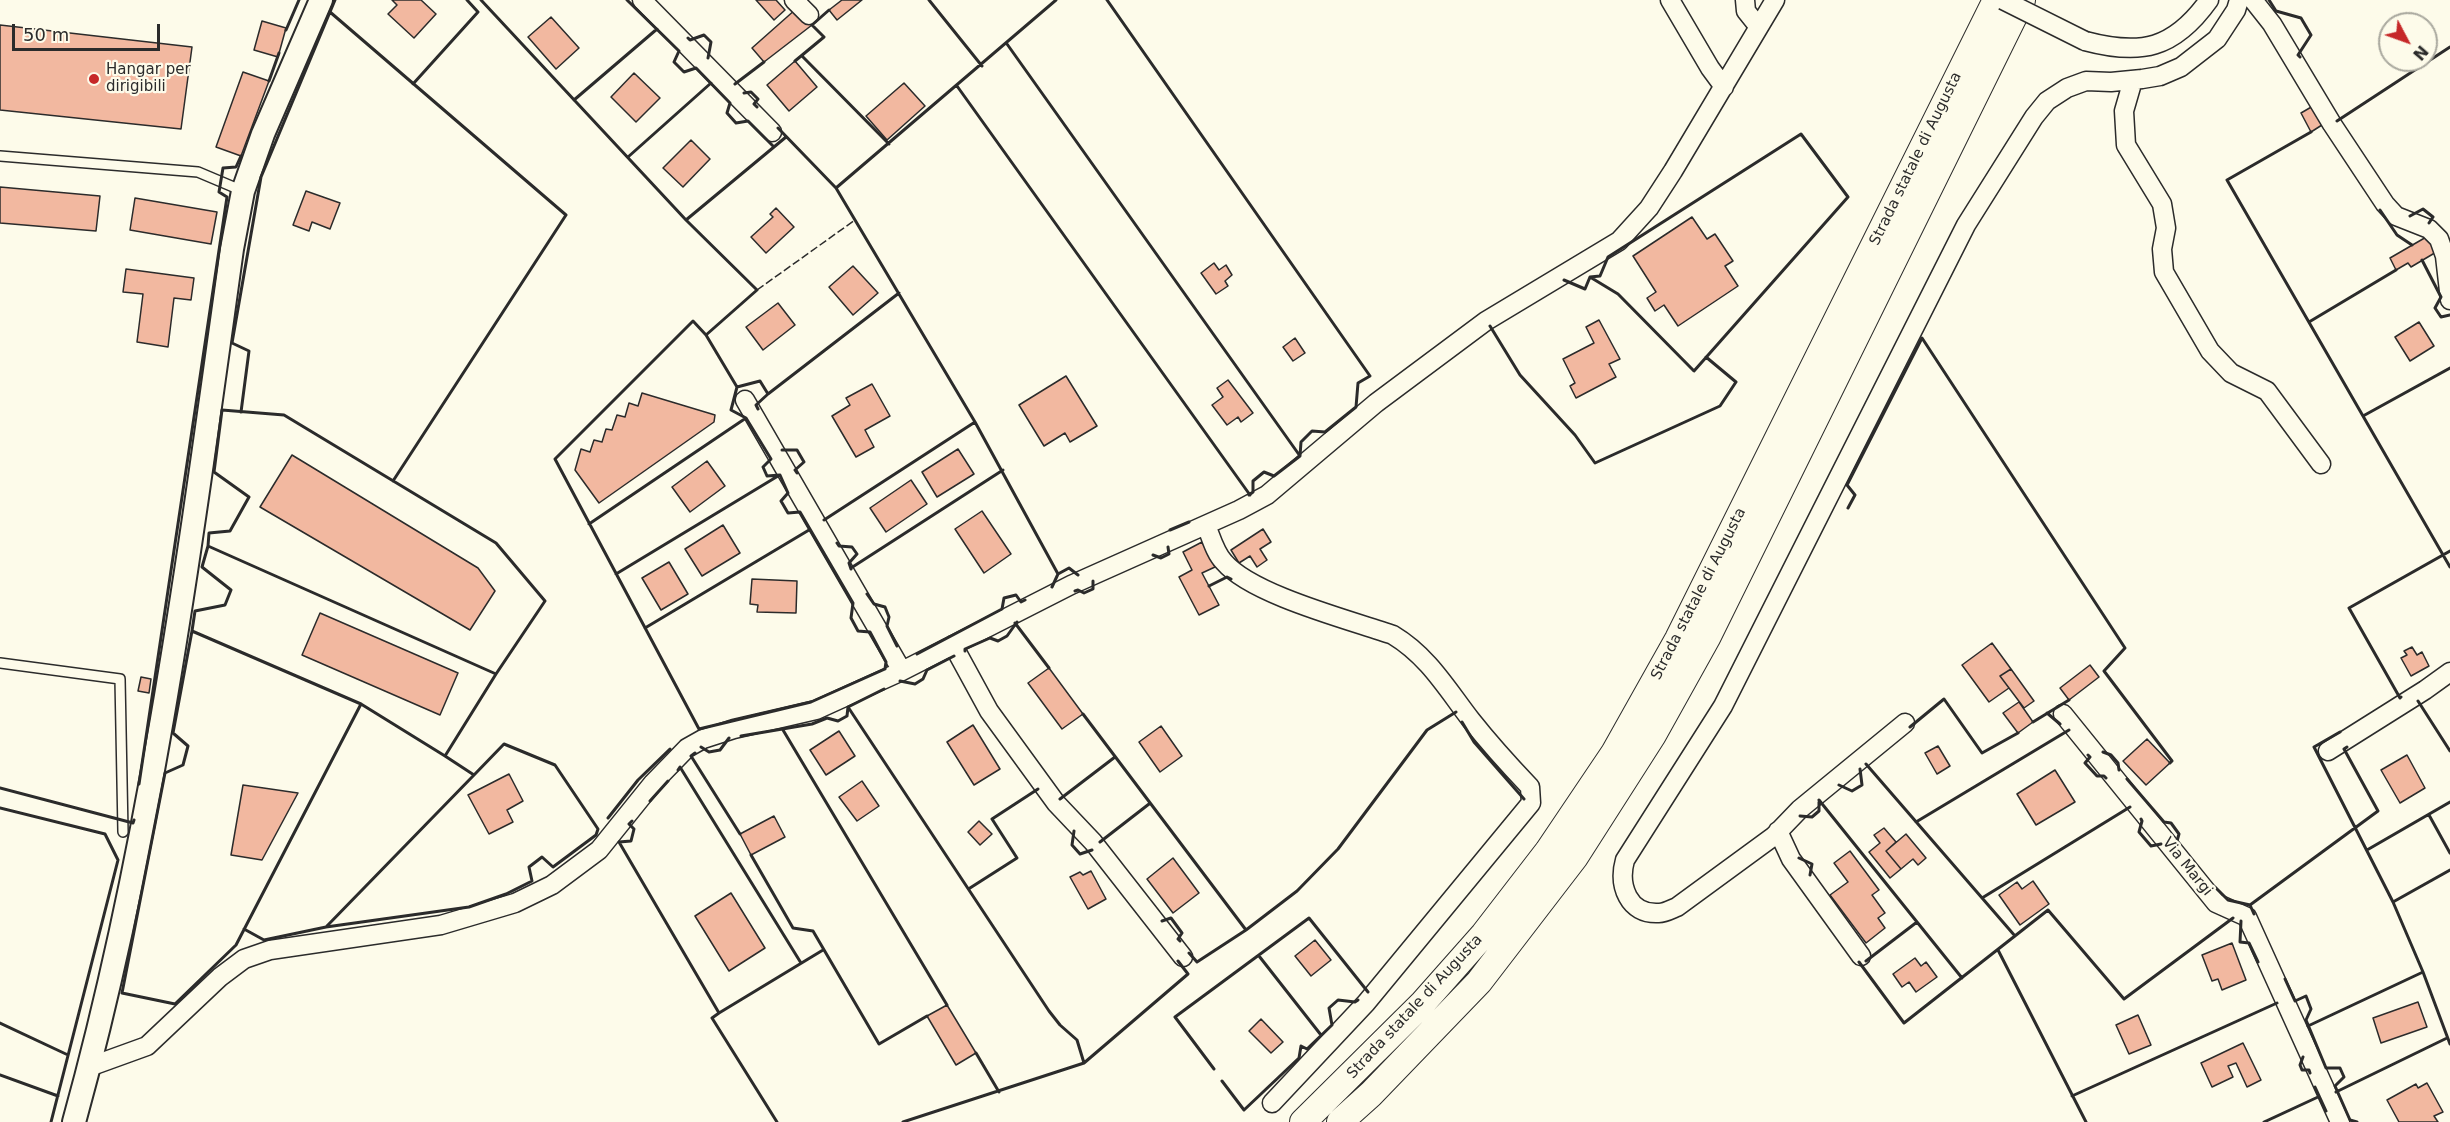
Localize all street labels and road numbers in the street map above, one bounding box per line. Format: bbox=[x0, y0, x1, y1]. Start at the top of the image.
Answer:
street label: Strada statale di Augusta bbox=[1866, 69, 1966, 249]
street label: Strada statale di Augusta bbox=[1648, 505, 1750, 683]
street label: Via Margi bbox=[2158, 834, 2216, 900]
street label: Strada statale di Augusta bbox=[1343, 931, 1487, 1083]

